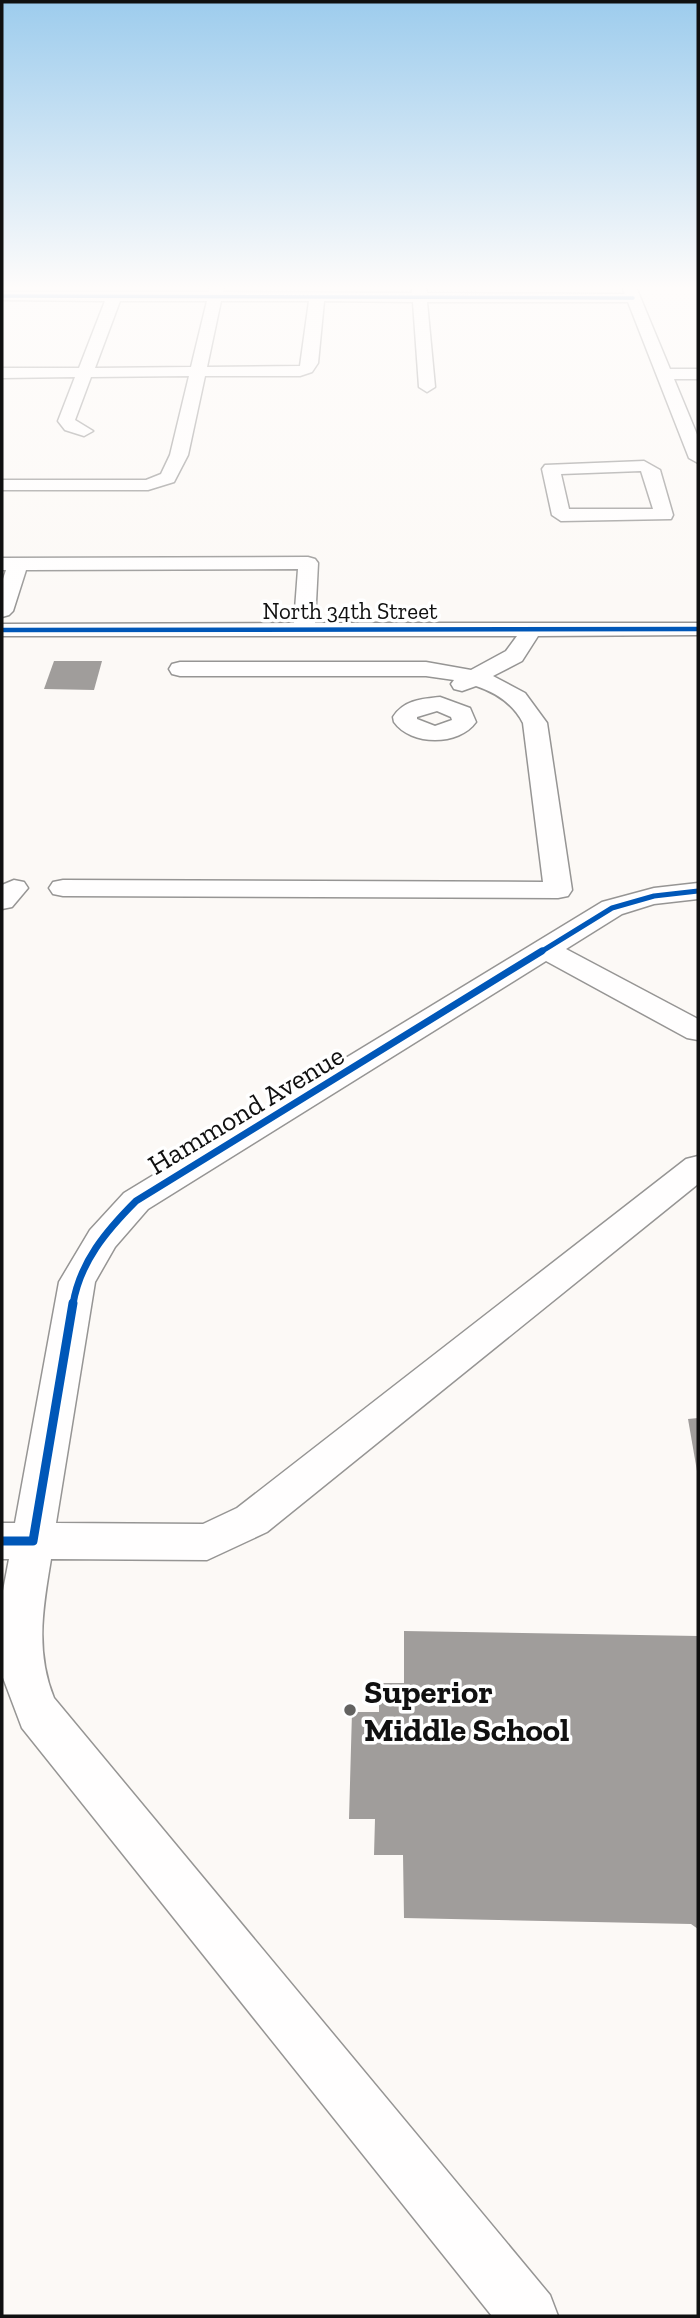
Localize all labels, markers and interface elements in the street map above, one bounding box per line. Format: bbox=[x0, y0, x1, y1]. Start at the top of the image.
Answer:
street label: North 34th Street bbox=[263, 597, 438, 625]
street label: Hammond Avenue bbox=[142, 1039, 350, 1181]
place label: Superior Middle School bbox=[364, 1672, 570, 1749]
marker: Superior Middle School bbox=[342, 1702, 358, 1718]

